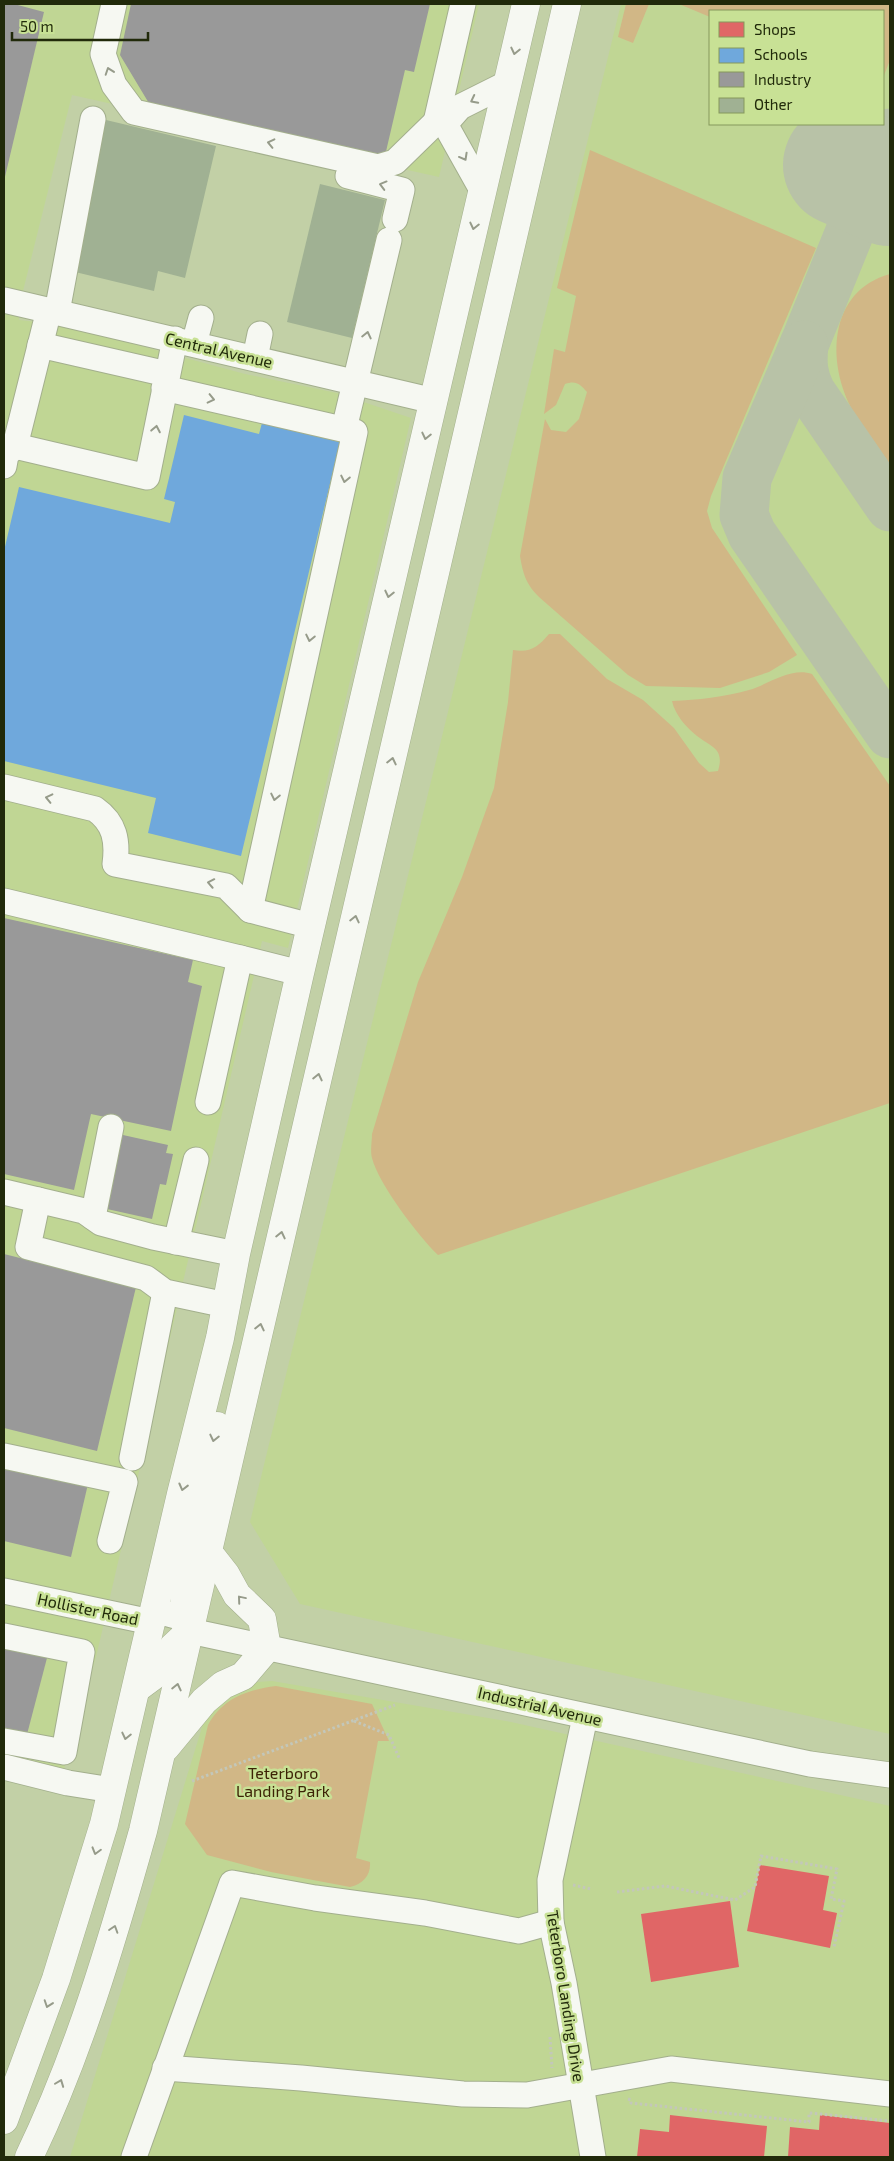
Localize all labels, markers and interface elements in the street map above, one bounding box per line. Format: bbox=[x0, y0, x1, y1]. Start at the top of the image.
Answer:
scale bar bbox=[12, 10, 149, 42]
legend bbox=[709, 10, 884, 125]
text: 50 m bbox=[20, 17, 54, 35]
text: Shops bbox=[754, 20, 796, 38]
text: Schools bbox=[754, 45, 808, 63]
one-way arrow bbox=[510, 47, 521, 56]
one-way arrow bbox=[105, 68, 115, 76]
text: Industry bbox=[754, 70, 811, 88]
one-way arrow bbox=[470, 94, 479, 104]
text: Other bbox=[754, 95, 793, 113]
one-way arrow bbox=[267, 138, 276, 149]
one-way arrow bbox=[458, 152, 468, 161]
one-way arrow bbox=[379, 181, 387, 191]
one-way arrow bbox=[469, 222, 480, 231]
street label: Central Avenue bbox=[164, 328, 275, 371]
one-way arrow bbox=[361, 330, 372, 339]
one-way arrow bbox=[207, 393, 216, 404]
one-way arrow bbox=[150, 425, 160, 434]
one-way arrow bbox=[421, 432, 432, 441]
one-way arrow bbox=[340, 475, 351, 484]
one-way arrow bbox=[384, 590, 395, 599]
one-way arrow bbox=[305, 633, 316, 642]
one-way arrow bbox=[386, 756, 397, 765]
one-way arrow bbox=[270, 792, 281, 801]
one-way arrow bbox=[45, 793, 54, 804]
one-way arrow bbox=[207, 878, 216, 889]
one-way arrow bbox=[349, 914, 360, 923]
one-way arrow bbox=[312, 1073, 323, 1082]
one-way arrow bbox=[275, 1231, 286, 1240]
one-way arrow bbox=[254, 1322, 265, 1331]
one-way arrow bbox=[209, 1434, 220, 1443]
one-way arrow bbox=[178, 1482, 188, 1490]
street label: Hollister Road bbox=[36, 1589, 140, 1628]
one-way arrow bbox=[238, 1596, 247, 1605]
street label: Industrial Avenue bbox=[476, 1682, 604, 1729]
one-way arrow bbox=[171, 1683, 182, 1692]
one-way arrow bbox=[121, 1731, 132, 1740]
park label: Teterboro Landing Park bbox=[236, 1763, 330, 1800]
one-way arrow bbox=[92, 1847, 102, 1855]
street label: Teterboro Landing Drive bbox=[544, 1909, 589, 2083]
one-way arrow bbox=[108, 1926, 118, 1934]
one-way arrow bbox=[44, 1999, 54, 2007]
one-way arrow bbox=[54, 2079, 64, 2087]

